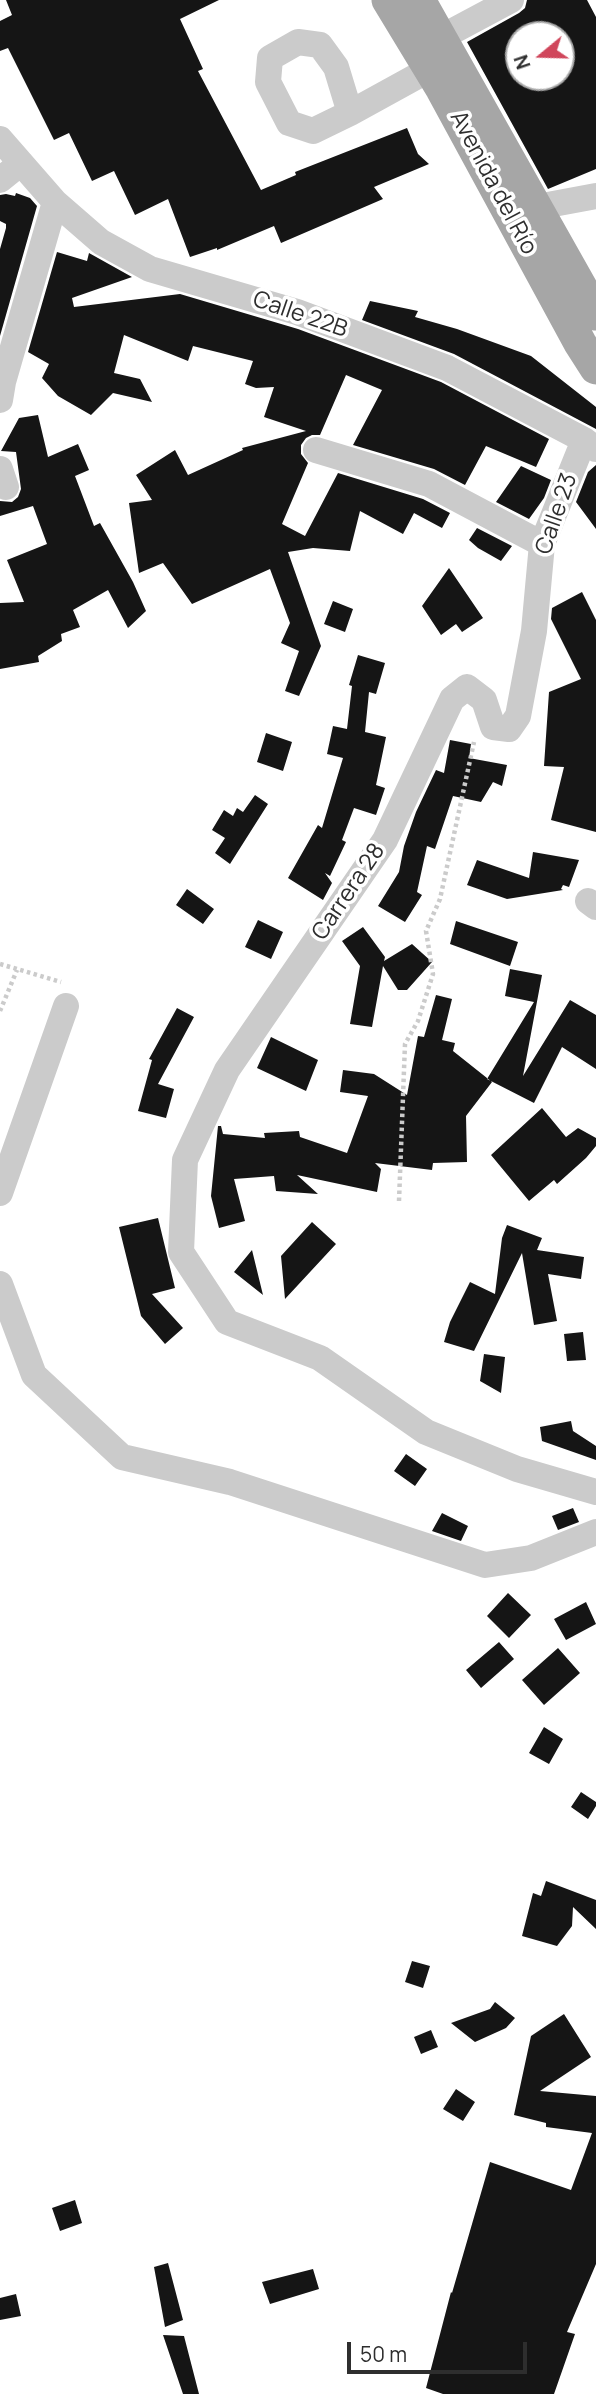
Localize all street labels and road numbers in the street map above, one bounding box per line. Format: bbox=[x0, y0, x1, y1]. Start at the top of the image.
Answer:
street label: Avenida del Río bbox=[444, 107, 542, 259]
street label: Calle 22B bbox=[249, 286, 351, 344]
street label: Calle 23 bbox=[530, 470, 584, 558]
street label: Carrera 28 bbox=[307, 838, 391, 946]

